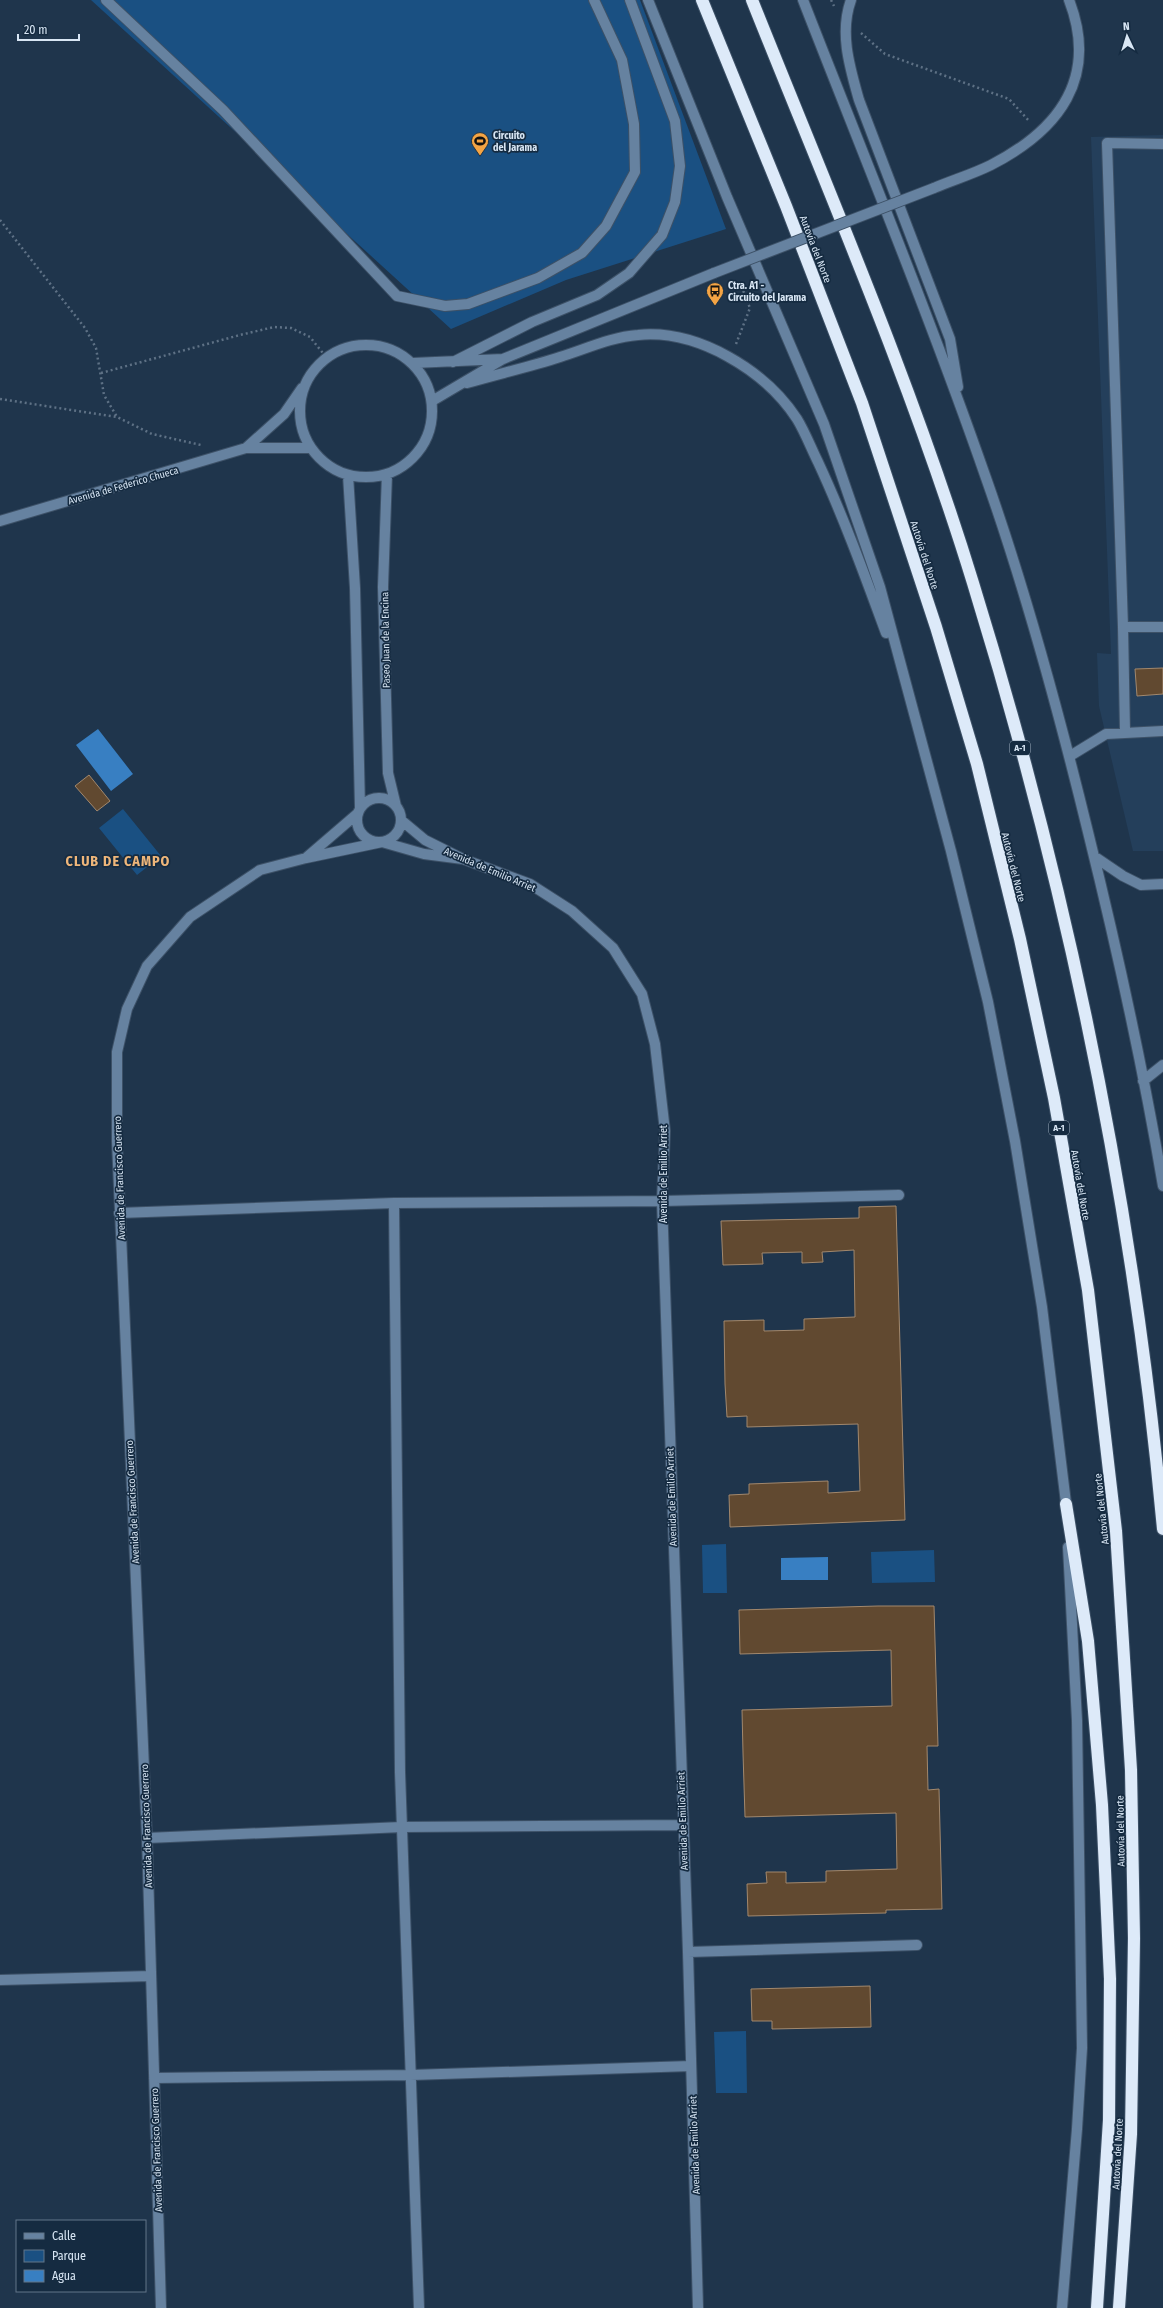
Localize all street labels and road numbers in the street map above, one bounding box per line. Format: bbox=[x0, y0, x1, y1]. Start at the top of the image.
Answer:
street label: Autovía del Norte bbox=[797, 214, 834, 285]
street label: Avenida de Federico Chueca bbox=[67, 464, 180, 507]
street label: Autovía del Norte bbox=[907, 519, 942, 591]
street label: Paseo Juan de la Encina bbox=[379, 592, 393, 688]
road number: A-1 bbox=[1010, 741, 1030, 755]
street label: Autovía del Norte bbox=[999, 831, 1028, 903]
street label: Avenida de Emilio Arriet bbox=[442, 845, 538, 895]
street label: Avenida de Francisco Guerrero bbox=[112, 1116, 128, 1240]
road number: A-1 bbox=[1049, 1121, 1069, 1135]
street label: Avenida de Emilio Arriet bbox=[658, 1124, 670, 1223]
street label: Autovía del Norte bbox=[1068, 1149, 1093, 1221]
street label: Avenida de Francisco Guerrero bbox=[124, 1440, 142, 1564]
street label: Avenida de Emilio Arriet bbox=[664, 1447, 680, 1546]
street label: Autovía del Norte bbox=[1091, 1473, 1112, 1545]
street label: Avenida de Francisco Guerrero bbox=[139, 1764, 155, 1888]
street label: Avenida de Emilio Arriet bbox=[675, 1771, 691, 1870]
street label: Autovía del Norte bbox=[1113, 1795, 1128, 1867]
street label: Avenida de Francisco Guerrero bbox=[149, 2088, 165, 2212]
street label: Avenida de Emilio Arriet bbox=[687, 2095, 703, 2194]
street label: Autovía del Norte bbox=[1109, 2118, 1126, 2190]

